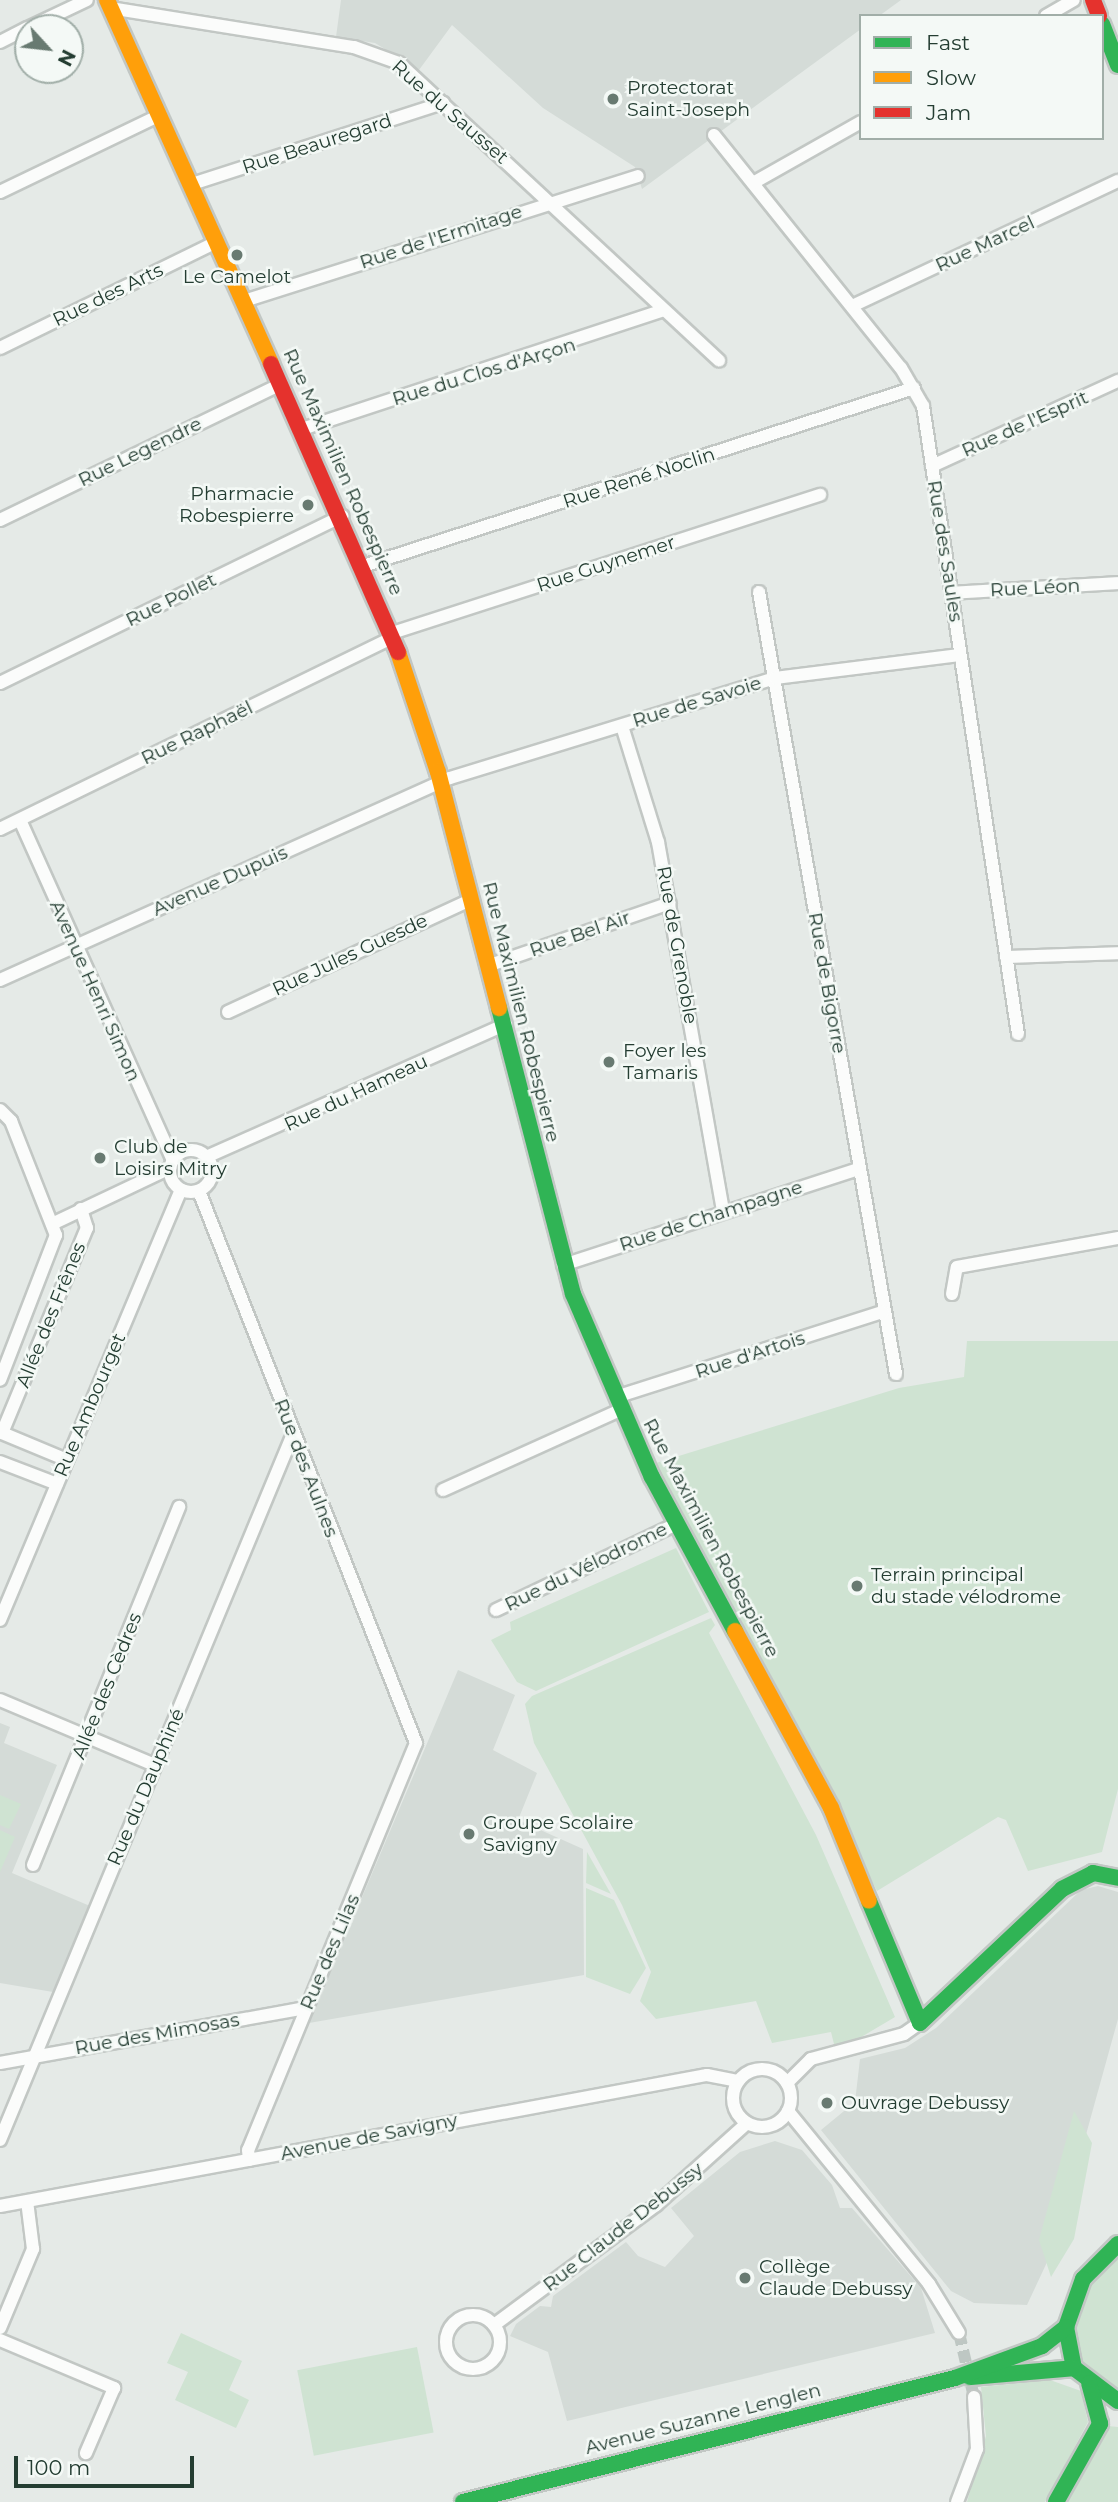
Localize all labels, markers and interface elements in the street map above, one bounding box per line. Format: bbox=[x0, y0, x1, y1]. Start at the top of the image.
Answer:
north arrow bbox=[14, 14, 84, 84]
legend bbox=[859, 14, 1104, 140]
text: Fast bbox=[926, 30, 970, 55]
text: N bbox=[53, 46, 80, 70]
street label: Rue du Sausset bbox=[387, 55, 513, 169]
text: Slow bbox=[926, 65, 976, 90]
place label: Protectorat Saint-Joseph bbox=[627, 77, 750, 121]
marker: Protectorat Saint-Joseph bbox=[605, 91, 621, 107]
text: Jam bbox=[926, 100, 971, 125]
street label: Rue Beauregard bbox=[239, 109, 395, 179]
street label: Rue de l'Ermitage bbox=[357, 200, 525, 274]
street label: Rue Marcel bbox=[932, 211, 1038, 277]
marker: Le Camelot bbox=[229, 247, 245, 263]
street label: Rue des Arts bbox=[49, 258, 167, 332]
place label: Le Camelot bbox=[183, 266, 291, 288]
street label: Rue du Clos d'Arçon bbox=[390, 333, 578, 411]
street label: Rue Maximilien Robespierre bbox=[278, 345, 408, 599]
street label: Rue de l'Esprit bbox=[958, 386, 1092, 462]
street label: Rue Legendre bbox=[75, 412, 205, 492]
street label: Rue René Noclin bbox=[560, 443, 718, 513]
street label: Rue des Saules bbox=[923, 479, 967, 623]
place label: Pharmacie Robespierre bbox=[179, 483, 294, 527]
marker: Pharmacie Robespierre bbox=[300, 497, 316, 513]
street label: Rue Guynemer bbox=[534, 531, 678, 597]
street label: Rue Pollet bbox=[122, 568, 220, 632]
street label: Rue Léon bbox=[989, 574, 1081, 602]
street label: Rue de Savoie bbox=[630, 672, 764, 732]
street label: Rue Raphaël bbox=[137, 696, 257, 770]
street label: Avenue Dupuis bbox=[149, 841, 291, 921]
street label: Rue de Grenoble bbox=[652, 864, 702, 1026]
street label: Rue Maximilien Robespierre bbox=[478, 879, 564, 1145]
street label: Avenue Henri Simon bbox=[45, 897, 145, 1085]
street label: Rue Bel Air bbox=[527, 906, 633, 962]
street label: Rue Jules Guesde bbox=[269, 909, 431, 1001]
street label: Rue de Bigorre bbox=[803, 911, 851, 1055]
place label: Foyer les Tamaris bbox=[623, 1040, 706, 1084]
street label: Rue du Hameau bbox=[281, 1050, 431, 1136]
marker: Foyer les Tamaris bbox=[601, 1054, 617, 1070]
place label: Club de Loisirs Mitry bbox=[114, 1136, 227, 1180]
marker: Club de Loisirs Mitry bbox=[92, 1150, 108, 1166]
street label: Rue de Champagne bbox=[616, 1176, 806, 1256]
street label: Allée des Frênes bbox=[11, 1239, 91, 1391]
street label: Rue d'Artois bbox=[692, 1327, 808, 1383]
street label: Rue Ambourget bbox=[49, 1330, 131, 1480]
street label: Rue des Aulnes bbox=[269, 1396, 343, 1540]
street label: Rue Maximilien Robespierre bbox=[638, 1415, 784, 1661]
street label: Rue du Vélodrome bbox=[501, 1518, 671, 1616]
place label: Terrain principal du stade vélodrome bbox=[871, 1564, 1061, 1608]
marker: Terrain principal du stade vélodrome bbox=[849, 1578, 865, 1594]
street label: Allée des Cèdres bbox=[67, 1609, 147, 1763]
street label: Rue du Dauphiné bbox=[103, 1705, 189, 1869]
place label: Groupe Scolaire Savigny bbox=[483, 1812, 633, 1856]
marker: Groupe Scolaire Savigny bbox=[461, 1826, 477, 1842]
street label: Rue des Lilas bbox=[295, 1891, 365, 2013]
street label: Rue des Mimosas bbox=[73, 2008, 241, 2060]
place label: Ouvrage Debussy bbox=[841, 2092, 1009, 2114]
marker: Ouvrage Debussy bbox=[819, 2095, 835, 2111]
street label: Avenue de Savigny bbox=[279, 2109, 459, 2165]
street label: Rue Claude Debussy bbox=[539, 2158, 707, 2296]
place label: Collège Claude Debussy bbox=[759, 2256, 913, 2300]
marker: Collège Claude Debussy bbox=[737, 2270, 753, 2286]
street label: Avenue Suzanne Lenglen bbox=[583, 2379, 823, 2459]
scale bar bbox=[18, 2442, 198, 2486]
text: 100 m bbox=[27, 2455, 90, 2480]

